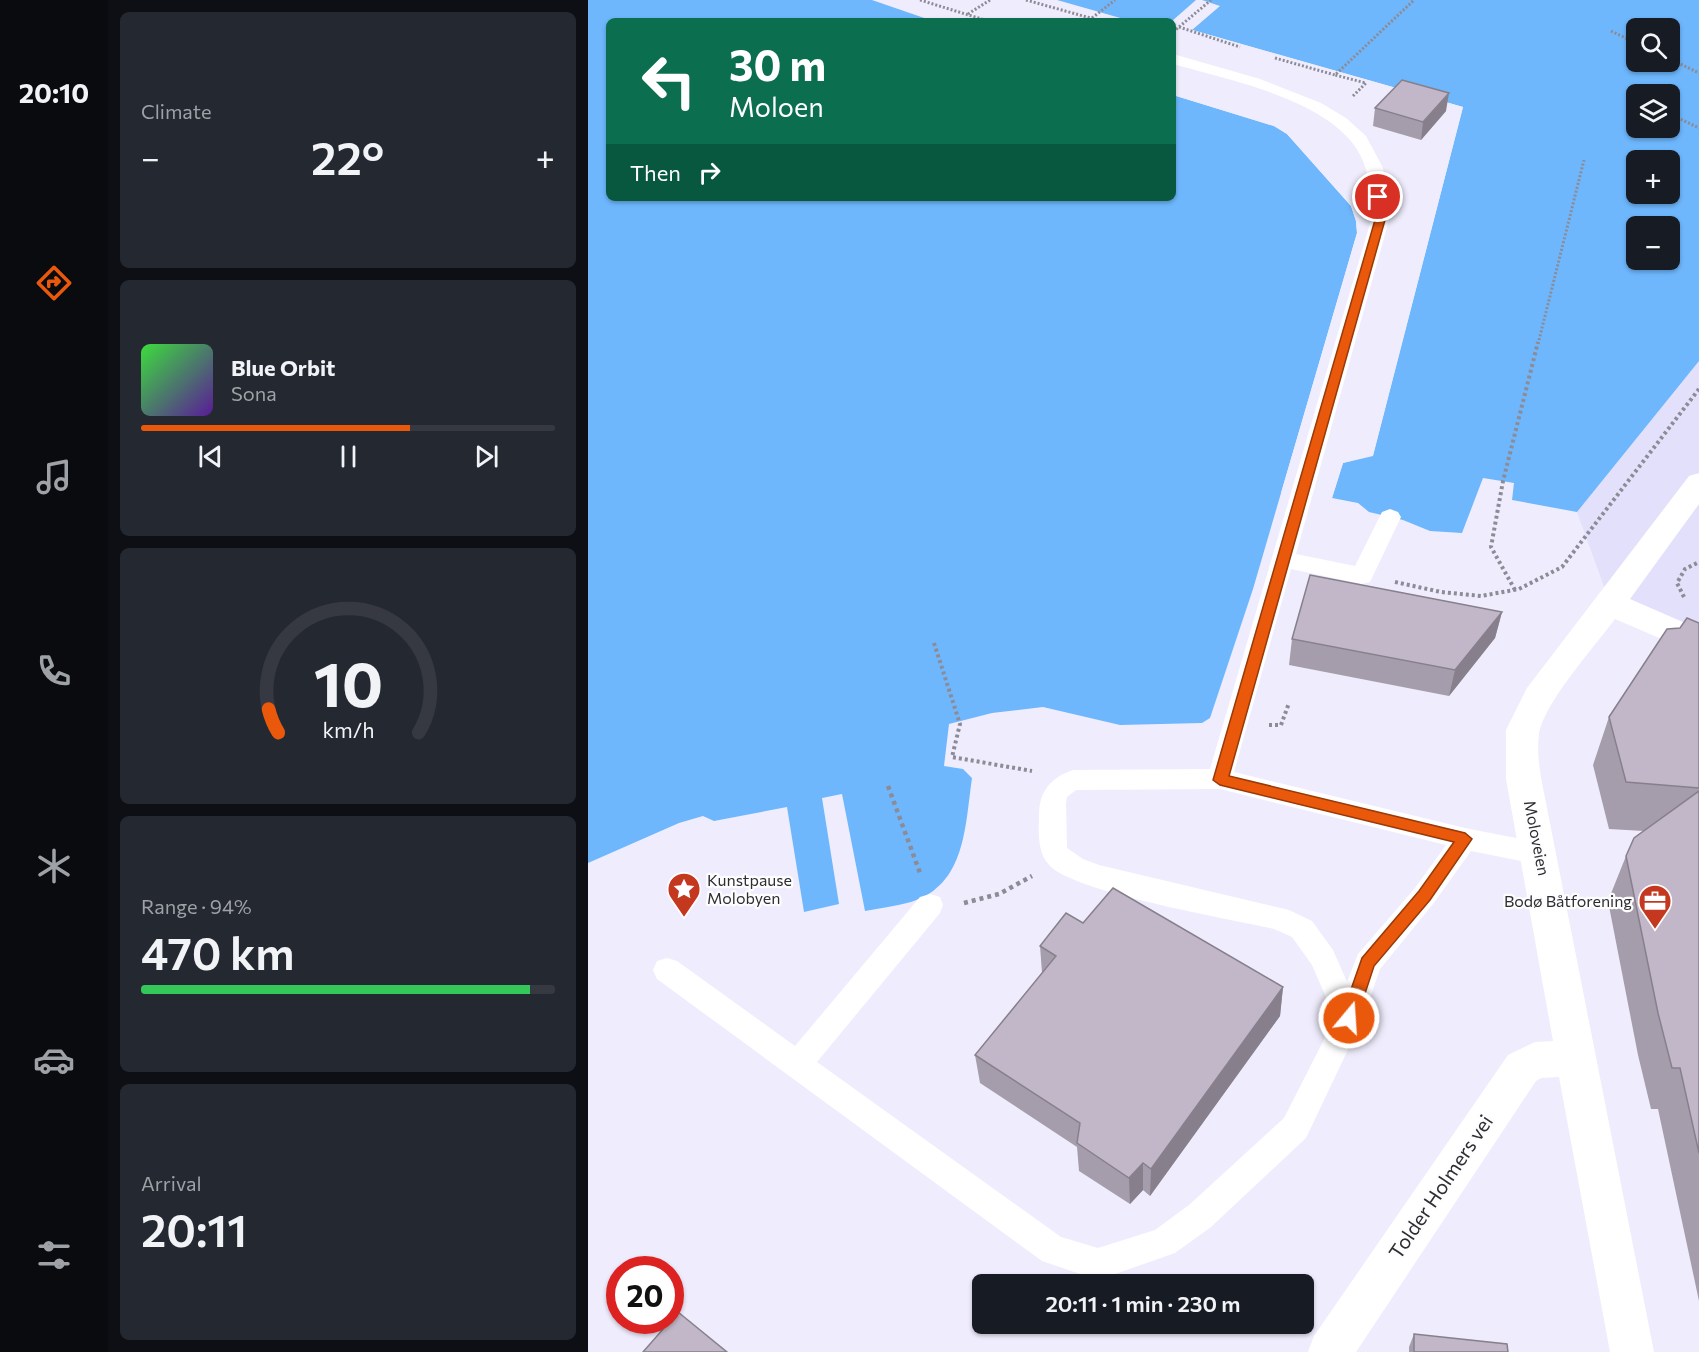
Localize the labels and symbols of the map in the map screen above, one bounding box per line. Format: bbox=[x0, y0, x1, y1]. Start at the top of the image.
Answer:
pin bbox=[1352, 171, 1403, 222]
street label: Moloveien bbox=[1521, 799, 1554, 877]
place label: Kunstpause Molobyen bbox=[707, 870, 792, 907]
place icon: Kunstpause Molobyen bbox=[666, 871, 702, 918]
office icon: Bodø Båtforening bbox=[1637, 883, 1673, 930]
place label: Bodø Båtforening bbox=[1504, 891, 1632, 910]
position arrow bbox=[1317, 986, 1381, 1050]
street label: Tolder Holmers vei bbox=[1383, 1110, 1497, 1263]
speed limit sign: 20 bbox=[606, 1256, 684, 1334]

